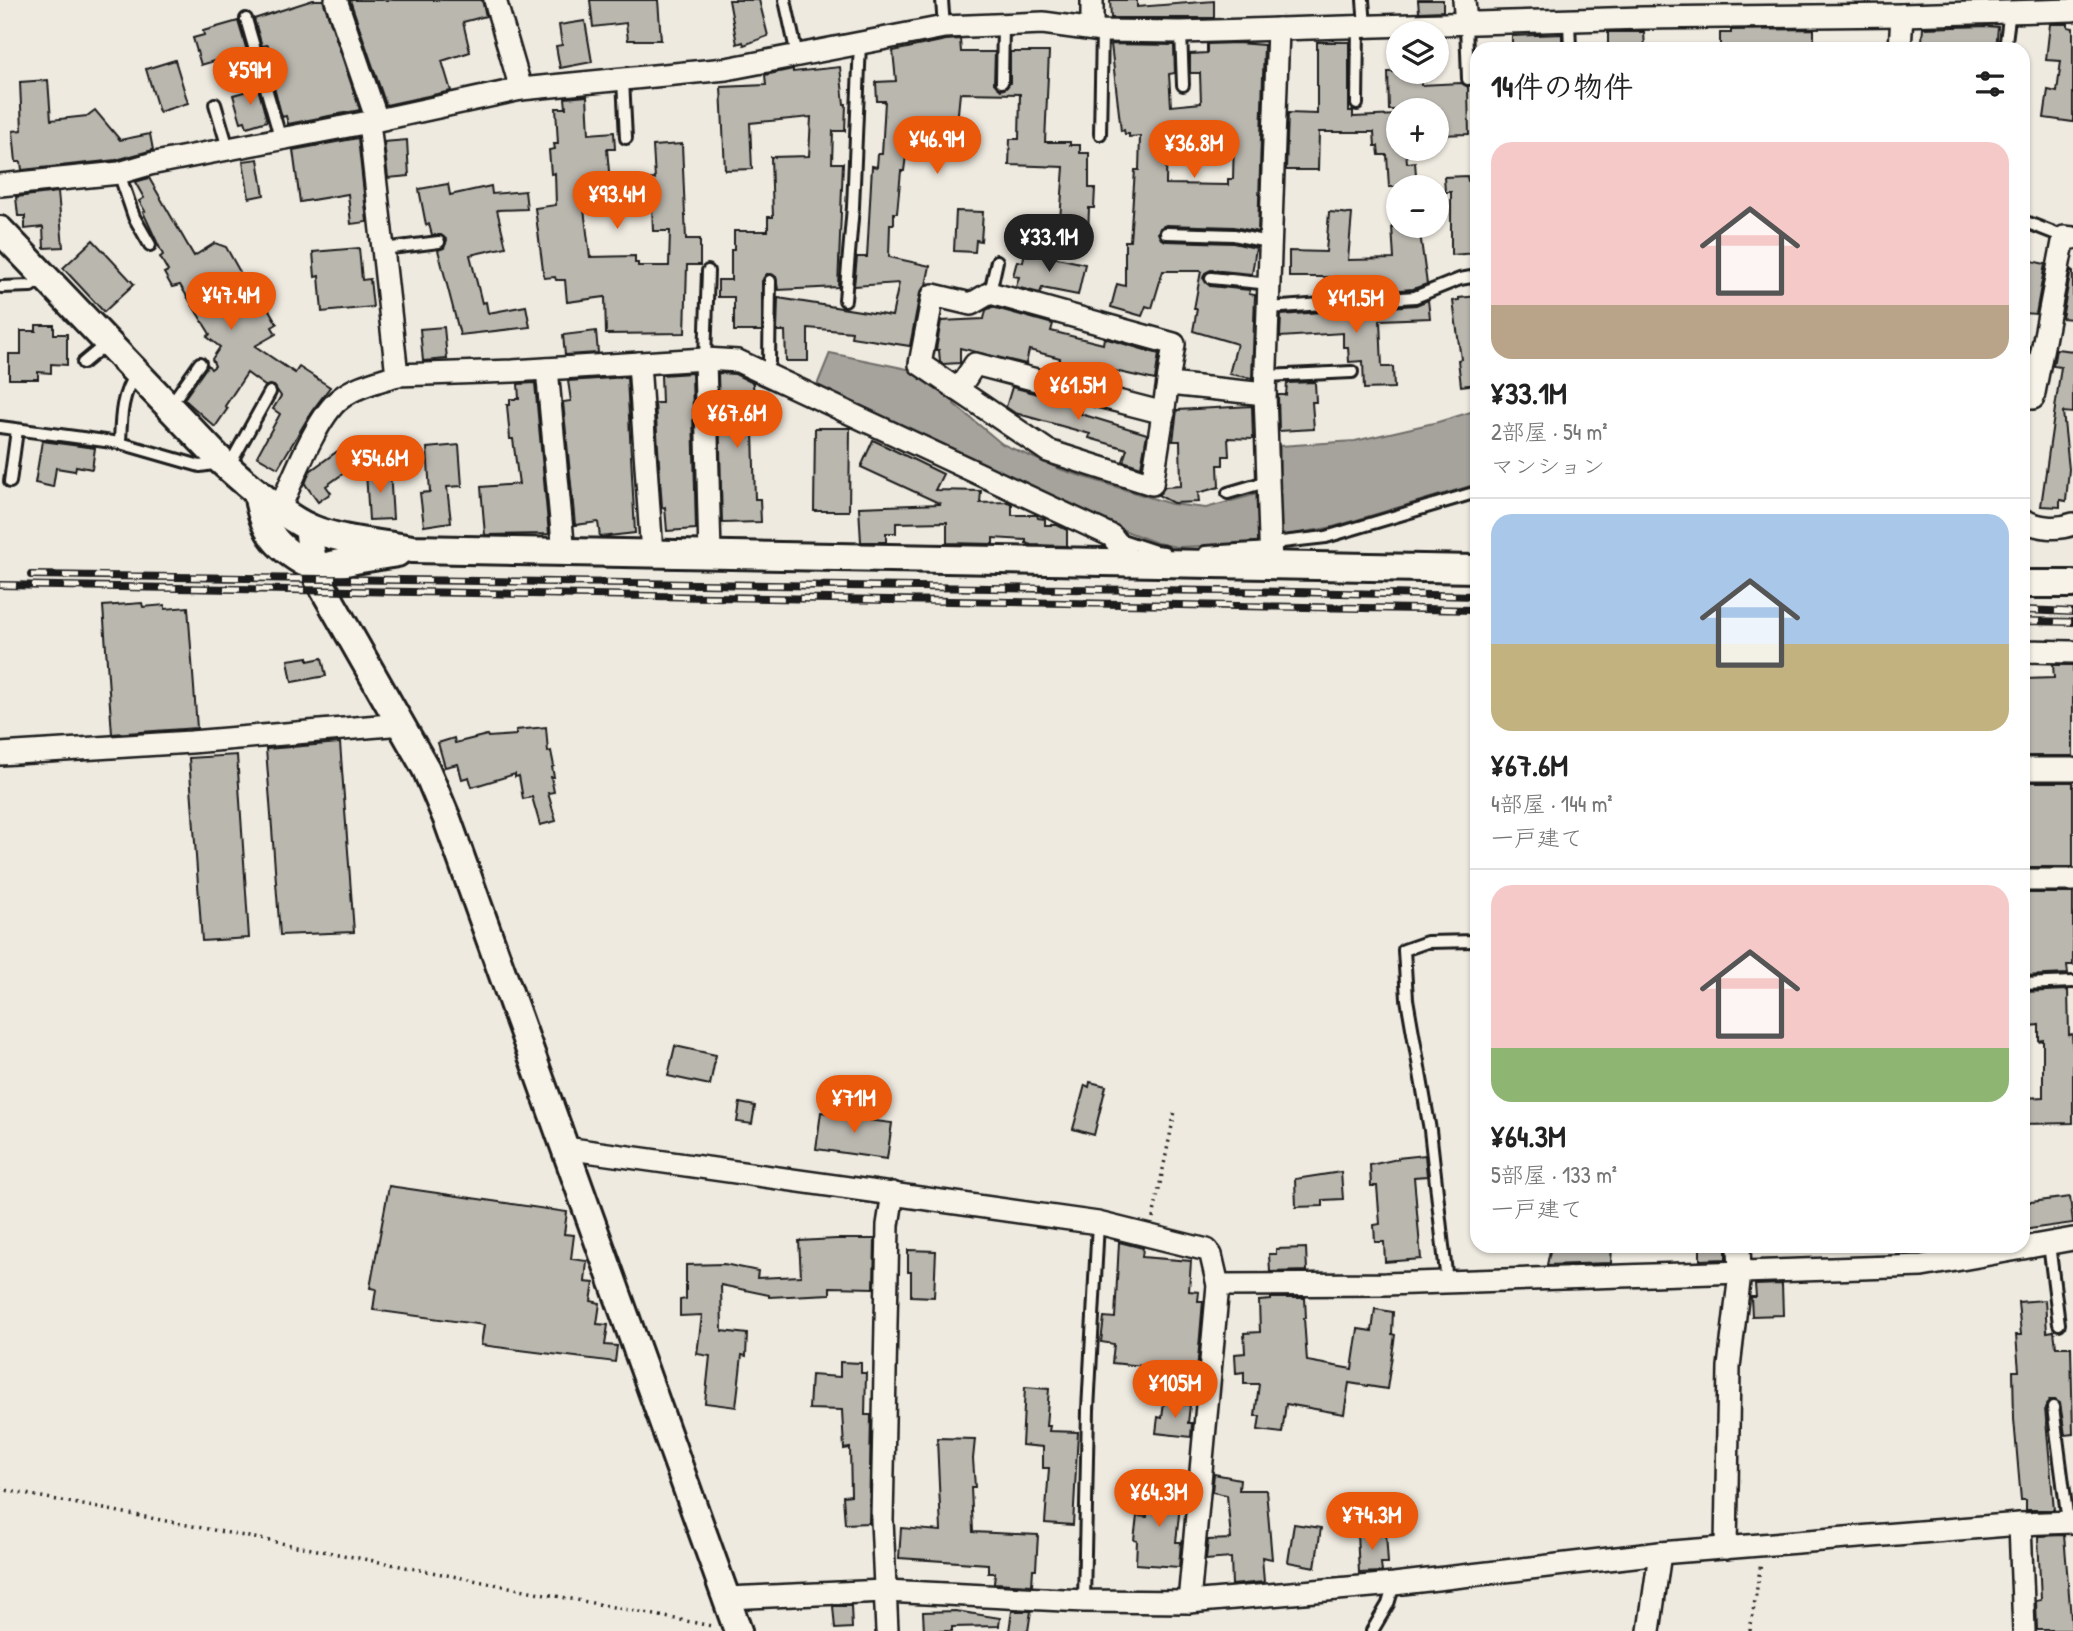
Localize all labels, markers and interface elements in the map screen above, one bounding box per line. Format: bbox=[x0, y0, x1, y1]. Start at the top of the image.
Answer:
map controls bbox=[1386, 21, 1449, 238]
button: layers bbox=[1386, 21, 1449, 84]
pin: ¥59M bbox=[209, 48, 291, 107]
text: ¥59M bbox=[229, 54, 271, 85]
icon: filters bbox=[1971, 65, 2009, 103]
text: 14件の物件 bbox=[1491, 66, 1633, 106]
button: + bbox=[1386, 98, 1449, 161]
pin: ¥46.9M bbox=[880, 116, 994, 176]
pin: ¥36.8M bbox=[1137, 120, 1251, 180]
text: ¥46.9M bbox=[909, 123, 965, 154]
text: ¥36.8M bbox=[1165, 127, 1223, 158]
pin: ¥93.4M bbox=[560, 172, 674, 231]
button: − bbox=[1386, 175, 1449, 238]
text: ¥93.4M bbox=[589, 178, 645, 209]
icon: home bbox=[1687, 188, 1813, 314]
pin: ¥33.1M bbox=[992, 215, 1106, 274]
text: ¥33.1M bbox=[1020, 221, 1078, 252]
pin: ¥47.4M bbox=[174, 272, 288, 332]
pin: ¥41.5M bbox=[1299, 276, 1413, 335]
text: ¥47.4M bbox=[202, 279, 260, 310]
text: ¥41.5M bbox=[1328, 282, 1384, 313]
pin: ¥61.5M bbox=[1021, 362, 1135, 422]
text: ¥61.5M bbox=[1050, 369, 1106, 400]
text: ¥33.1M bbox=[1491, 373, 1567, 413]
pin: ¥67.6M bbox=[680, 391, 794, 450]
text: ¥67.6M bbox=[707, 397, 767, 428]
text: 2部屋 · 54 m² bbox=[1491, 416, 1608, 447]
pin: ¥54.6M bbox=[323, 435, 437, 495]
text: ¥54.6M bbox=[352, 442, 408, 473]
text: マンション bbox=[1491, 450, 1605, 481]
icon: home bbox=[1687, 560, 1813, 686]
text: ¥67.6M bbox=[1491, 745, 1568, 785]
text: 4部屋 · 144 m² bbox=[1491, 788, 1613, 819]
text: 一戸建て bbox=[1491, 822, 1583, 853]
icon: home bbox=[1687, 931, 1813, 1057]
pin: ¥71M bbox=[813, 1076, 895, 1135]
text: ¥71M bbox=[832, 1082, 876, 1113]
text: ¥64.3M bbox=[1491, 1116, 1566, 1156]
text: 5部屋 · 133 m² bbox=[1491, 1159, 1617, 1190]
text: 一戸建て bbox=[1491, 1193, 1583, 1224]
pin: ¥105M bbox=[1126, 1360, 1224, 1420]
text: ¥105M bbox=[1149, 1367, 1201, 1398]
pin: ¥64.3M bbox=[1102, 1470, 1216, 1529]
text: ¥64.3M bbox=[1130, 1476, 1188, 1507]
pin: ¥74.3M bbox=[1315, 1492, 1429, 1552]
text: ¥74.3M bbox=[1342, 1499, 1402, 1530]

